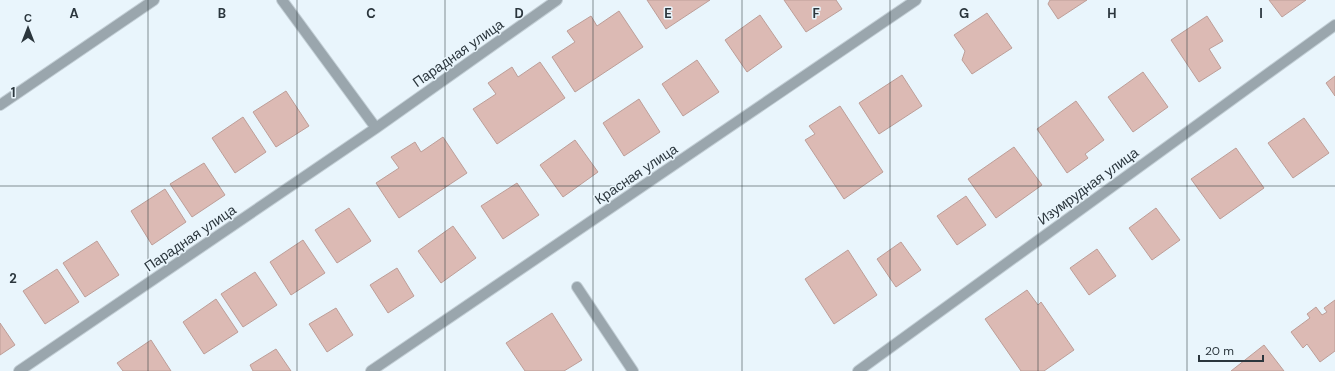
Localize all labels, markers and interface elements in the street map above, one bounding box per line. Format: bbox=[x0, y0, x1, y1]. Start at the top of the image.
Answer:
text: A bbox=[69, 5, 79, 22]
text: B bbox=[218, 5, 226, 22]
text: C bbox=[366, 5, 376, 22]
text: D bbox=[514, 5, 524, 22]
text: E bbox=[664, 5, 672, 22]
text: F bbox=[812, 5, 820, 22]
text: G bbox=[959, 5, 969, 22]
text: H bbox=[1107, 5, 1117, 22]
text: I bbox=[1259, 5, 1263, 22]
north arrow bbox=[8, 8, 48, 48]
text: С bbox=[24, 11, 32, 25]
street label: Парадная улица bbox=[409, 15, 507, 91]
text: 1 bbox=[11, 84, 15, 101]
street label: Красная улица bbox=[591, 140, 681, 208]
street label: Изумрудная улица bbox=[1034, 143, 1142, 229]
street label: Парадная улица bbox=[141, 201, 240, 275]
text: 2 bbox=[9, 270, 17, 287]
scale bar bbox=[1199, 337, 1263, 363]
text: 20 m bbox=[1205, 343, 1234, 359]

